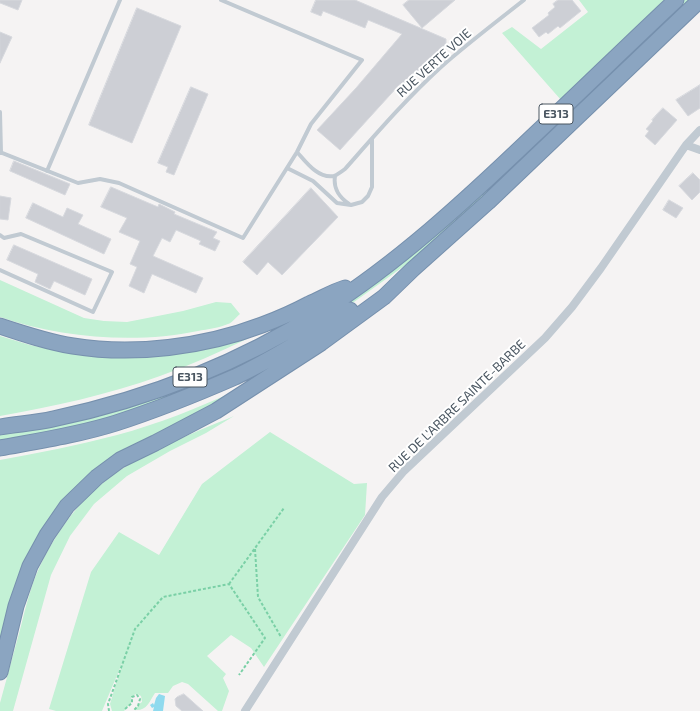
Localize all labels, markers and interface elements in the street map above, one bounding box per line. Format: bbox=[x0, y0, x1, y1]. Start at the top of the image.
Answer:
street label: RUE VERTE VOIE bbox=[394, 25, 474, 101]
road number: E313 bbox=[539, 104, 573, 124]
street label: RUE DE L'ARBRE SAINTE-BARBE bbox=[385, 336, 529, 476]
road number: E313 bbox=[173, 367, 207, 387]

